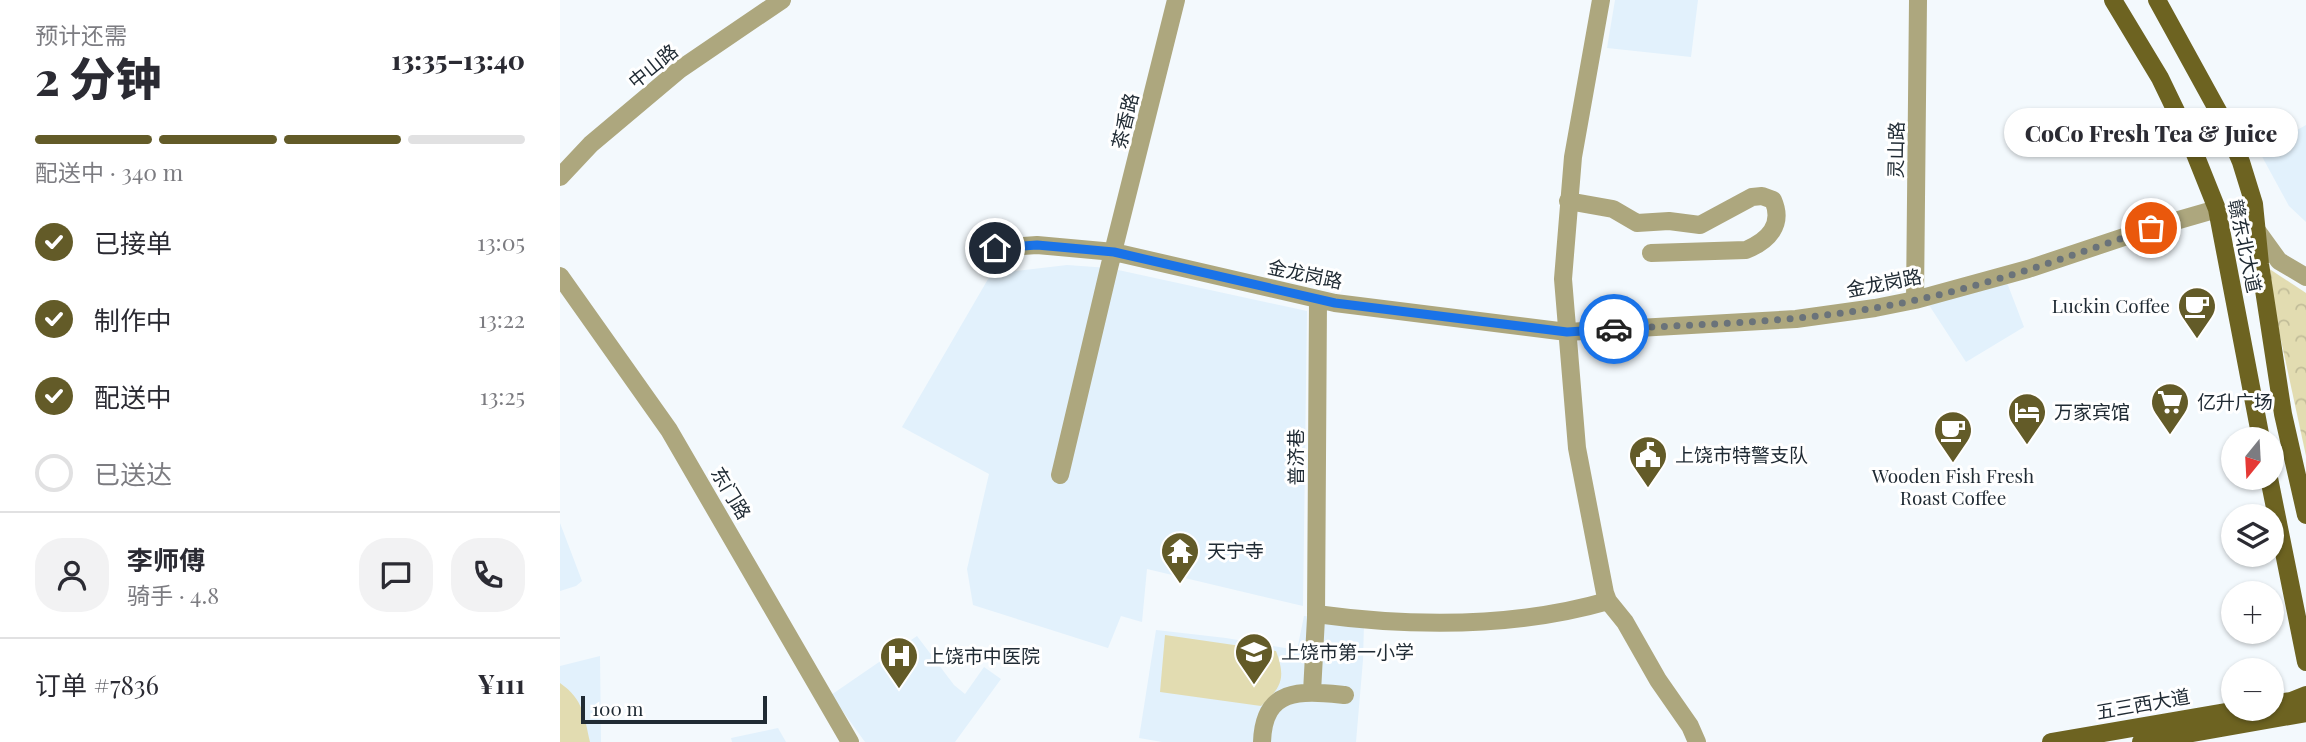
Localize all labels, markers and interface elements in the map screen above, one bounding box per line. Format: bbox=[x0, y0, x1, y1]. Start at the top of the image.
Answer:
text: 预计还需 bbox=[35, 19, 127, 50]
street label: 中山路 bbox=[622, 37, 683, 93]
text: 13:35–13:40 bbox=[391, 42, 525, 77]
text: 2 分钟 bbox=[35, 46, 162, 108]
street label: 茶香路 bbox=[1105, 90, 1144, 152]
callout: CoCo Fresh Tea & Juice bbox=[2004, 109, 2298, 158]
text: CoCo Fresh Tea & Juice bbox=[2025, 117, 2277, 148]
street label: 灵山路 bbox=[1882, 121, 1908, 179]
text: 配送中 · 340 m bbox=[35, 156, 183, 187]
street label: 赣东北大道 bbox=[2223, 197, 2269, 295]
pin bbox=[2121, 198, 2181, 258]
icon: bag bbox=[2132, 209, 2170, 247]
pin bbox=[965, 218, 1025, 278]
icon: check bbox=[35, 223, 73, 261]
text: 已接单 bbox=[94, 225, 172, 260]
text: 13:05 bbox=[477, 226, 525, 257]
icon: home bbox=[976, 229, 1014, 267]
street label: 金龙岗路 bbox=[1265, 252, 1345, 294]
street label: 金龙岗路 bbox=[1844, 262, 1924, 302]
cafe icon: Luckin Coffee bbox=[2176, 285, 2218, 340]
place label: Luckin Coffee bbox=[2052, 292, 2170, 318]
courier bbox=[1579, 294, 1649, 364]
icon: check bbox=[35, 300, 73, 338]
text: 制作中 bbox=[94, 302, 172, 337]
text: 13:22 bbox=[478, 303, 525, 334]
icon: car bbox=[1595, 310, 1633, 348]
icon: check bbox=[35, 377, 73, 415]
text: 配送中 bbox=[94, 379, 172, 414]
text: 13:25 bbox=[480, 380, 525, 411]
supermarket icon: 亿升广场 bbox=[2149, 381, 2191, 436]
place label: 亿升广场 bbox=[2197, 388, 2273, 414]
hotel icon: 万家宾馆 bbox=[2006, 391, 2048, 446]
place label: 万家宾馆 bbox=[2054, 398, 2130, 424]
cafe icon: Wooden Fish Fresh Roast Coffee bbox=[1932, 409, 1974, 464]
north arrow bbox=[2221, 427, 2284, 490]
map controls bbox=[2221, 427, 2284, 721]
street label: 普济巷 bbox=[1282, 428, 1308, 486]
public building icon: 上饶市特警支队 bbox=[1627, 434, 1669, 489]
place label: 上饶市特警支队 bbox=[1675, 441, 1808, 467]
text: 已送达 bbox=[94, 456, 172, 491]
street label: 东门路 bbox=[706, 461, 758, 524]
place label: Wooden Fish Fresh Roast Coffee bbox=[1871, 462, 2034, 510]
button: layers bbox=[2221, 504, 2284, 567]
temple icon: 天宁寺 bbox=[1159, 530, 1201, 585]
place label: 天宁寺 bbox=[1207, 537, 1264, 563]
button: person bbox=[35, 538, 109, 612]
button: chat bbox=[359, 538, 433, 612]
button: phone bbox=[451, 538, 525, 612]
text: 李师傅 bbox=[127, 542, 205, 577]
text: 骑手 · 4.8 bbox=[127, 579, 219, 610]
button: + bbox=[2221, 581, 2284, 644]
school or university icon: 上饶市第一小学 bbox=[1233, 631, 1275, 686]
hospital icon: 上饶市中医院 bbox=[878, 635, 920, 690]
place label: 上饶市第一小学 bbox=[1281, 638, 1414, 664]
place label: 上饶市中医院 bbox=[926, 642, 1040, 668]
button: − bbox=[2221, 658, 2284, 721]
text: ¥111 bbox=[477, 666, 525, 701]
text: 订单 #7836 bbox=[35, 667, 159, 702]
street label: 五三西大道 bbox=[2094, 682, 2192, 724]
scale bar bbox=[581, 693, 766, 725]
text: 100 m bbox=[592, 695, 643, 721]

